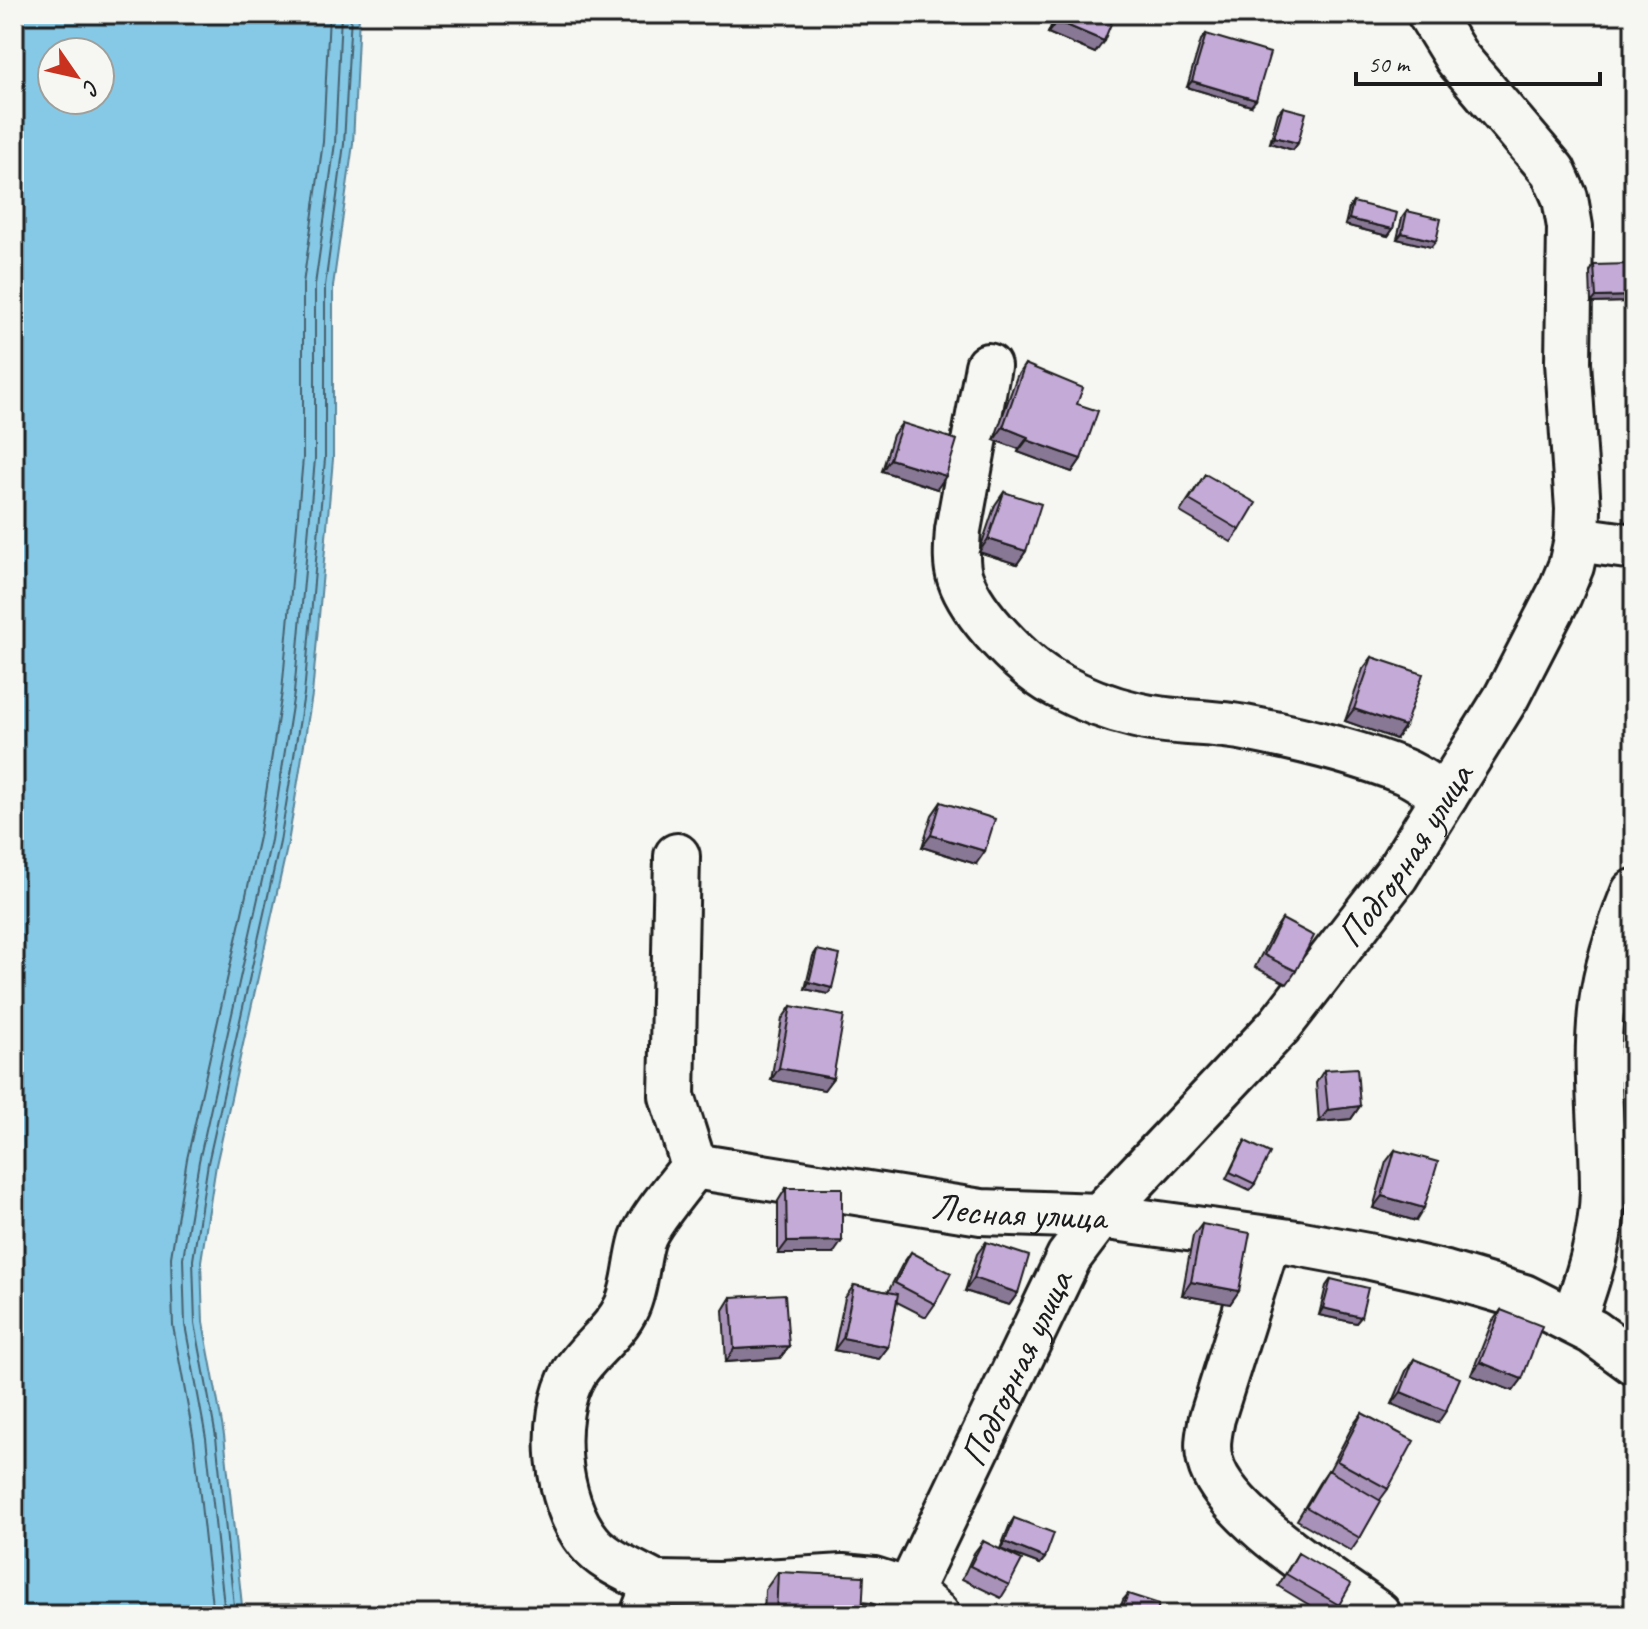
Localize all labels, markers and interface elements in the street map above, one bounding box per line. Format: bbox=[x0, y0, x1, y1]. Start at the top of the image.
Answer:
north arrow bbox=[36, 36, 116, 116]
scale bar bbox=[1356, 36, 1600, 86]
text: 50 m bbox=[1368, 49, 1411, 79]
text: С bbox=[75, 74, 106, 102]
street label: Подгорная улица bbox=[1326, 753, 1484, 956]
street label: Лесная улица bbox=[929, 1181, 1110, 1240]
street label: Подгорная улица bbox=[949, 1261, 1084, 1474]

